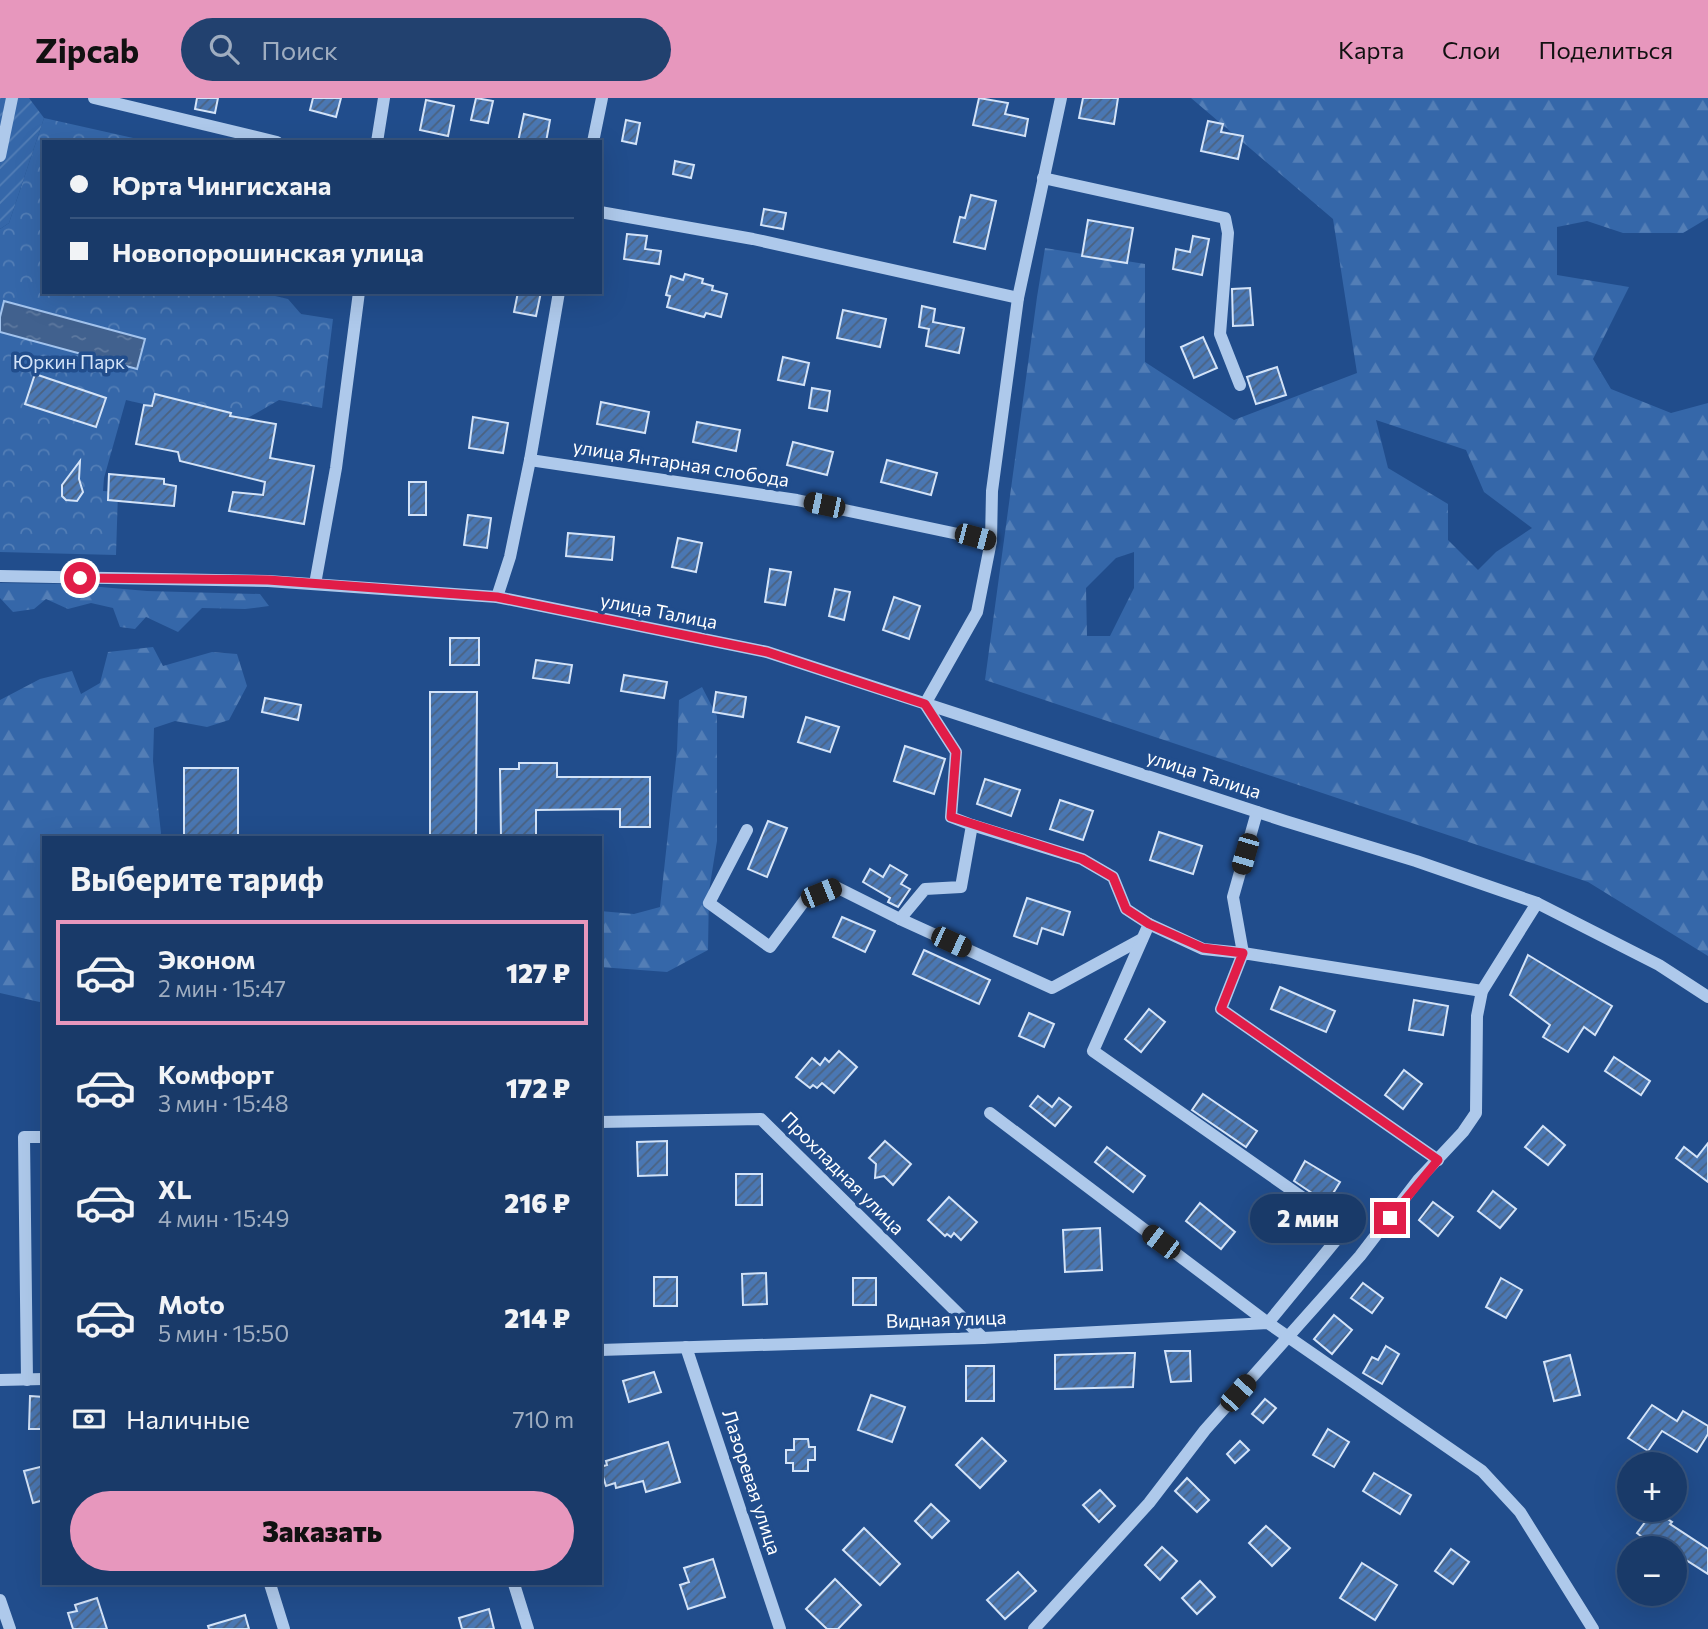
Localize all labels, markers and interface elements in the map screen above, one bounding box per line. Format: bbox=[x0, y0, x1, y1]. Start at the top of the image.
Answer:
search box bbox=[181, 18, 671, 81]
text: Zipcab bbox=[35, 29, 139, 70]
icon: search bbox=[205, 30, 243, 68]
text: Поиск bbox=[261, 34, 338, 65]
text: Карта bbox=[1338, 35, 1404, 64]
text: Слои bbox=[1442, 35, 1500, 64]
text: Поделиться bbox=[1538, 35, 1673, 64]
text: Юрта Чингисхана bbox=[112, 169, 331, 200]
text: Новопорошинская улица bbox=[112, 236, 424, 267]
park label: Юркин Парк bbox=[13, 350, 125, 373]
street label: улица Янтарная слобода bbox=[571, 434, 791, 491]
car bbox=[802, 490, 847, 520]
car bbox=[952, 521, 999, 553]
route start bbox=[64, 562, 96, 594]
street label: улица Талица bbox=[599, 588, 720, 633]
street label: улица Талица bbox=[1144, 744, 1264, 803]
car bbox=[1230, 831, 1261, 877]
text: Выберите тариф bbox=[70, 858, 324, 898]
car bbox=[798, 875, 845, 911]
car bbox=[928, 924, 975, 960]
icon: car bbox=[74, 941, 137, 1004]
text: Эконом bbox=[158, 943, 255, 974]
text: 127 ₽ bbox=[506, 957, 570, 988]
text: 2 мин · 15:47 bbox=[158, 974, 286, 1002]
icon: car bbox=[74, 1056, 137, 1119]
text: Комфорт bbox=[158, 1058, 274, 1089]
text: 172 ₽ bbox=[506, 1072, 570, 1103]
text: 3 мин · 15:48 bbox=[158, 1089, 289, 1117]
street label: Прохладная улица bbox=[777, 1106, 910, 1239]
icon: car bbox=[74, 1171, 137, 1234]
text: XL bbox=[158, 1173, 192, 1204]
text: 216 ₽ bbox=[504, 1187, 570, 1218]
callout: 2 мин bbox=[1250, 1194, 1366, 1242]
route end bbox=[1374, 1202, 1406, 1234]
text: 4 мин · 15:49 bbox=[158, 1204, 289, 1232]
text: 2 мин bbox=[1277, 1204, 1339, 1232]
car bbox=[1138, 1221, 1185, 1263]
icon: car bbox=[74, 1286, 137, 1349]
text: Moto bbox=[158, 1288, 225, 1319]
text: 214 ₽ bbox=[504, 1302, 570, 1333]
street label: Видная улица bbox=[885, 1305, 1007, 1332]
text: 5 мин · 15:50 bbox=[158, 1319, 289, 1347]
car bbox=[1217, 1370, 1260, 1416]
icon: cash bbox=[70, 1400, 108, 1438]
text: Наличные bbox=[126, 1403, 250, 1434]
text: 710 m bbox=[513, 1405, 574, 1433]
street label: Лазоревая улица bbox=[718, 1406, 787, 1557]
map controls bbox=[1617, 1452, 1687, 1606]
button: + bbox=[1617, 1452, 1687, 1522]
button: Заказать bbox=[70, 1491, 574, 1571]
button: − bbox=[1617, 1536, 1687, 1606]

